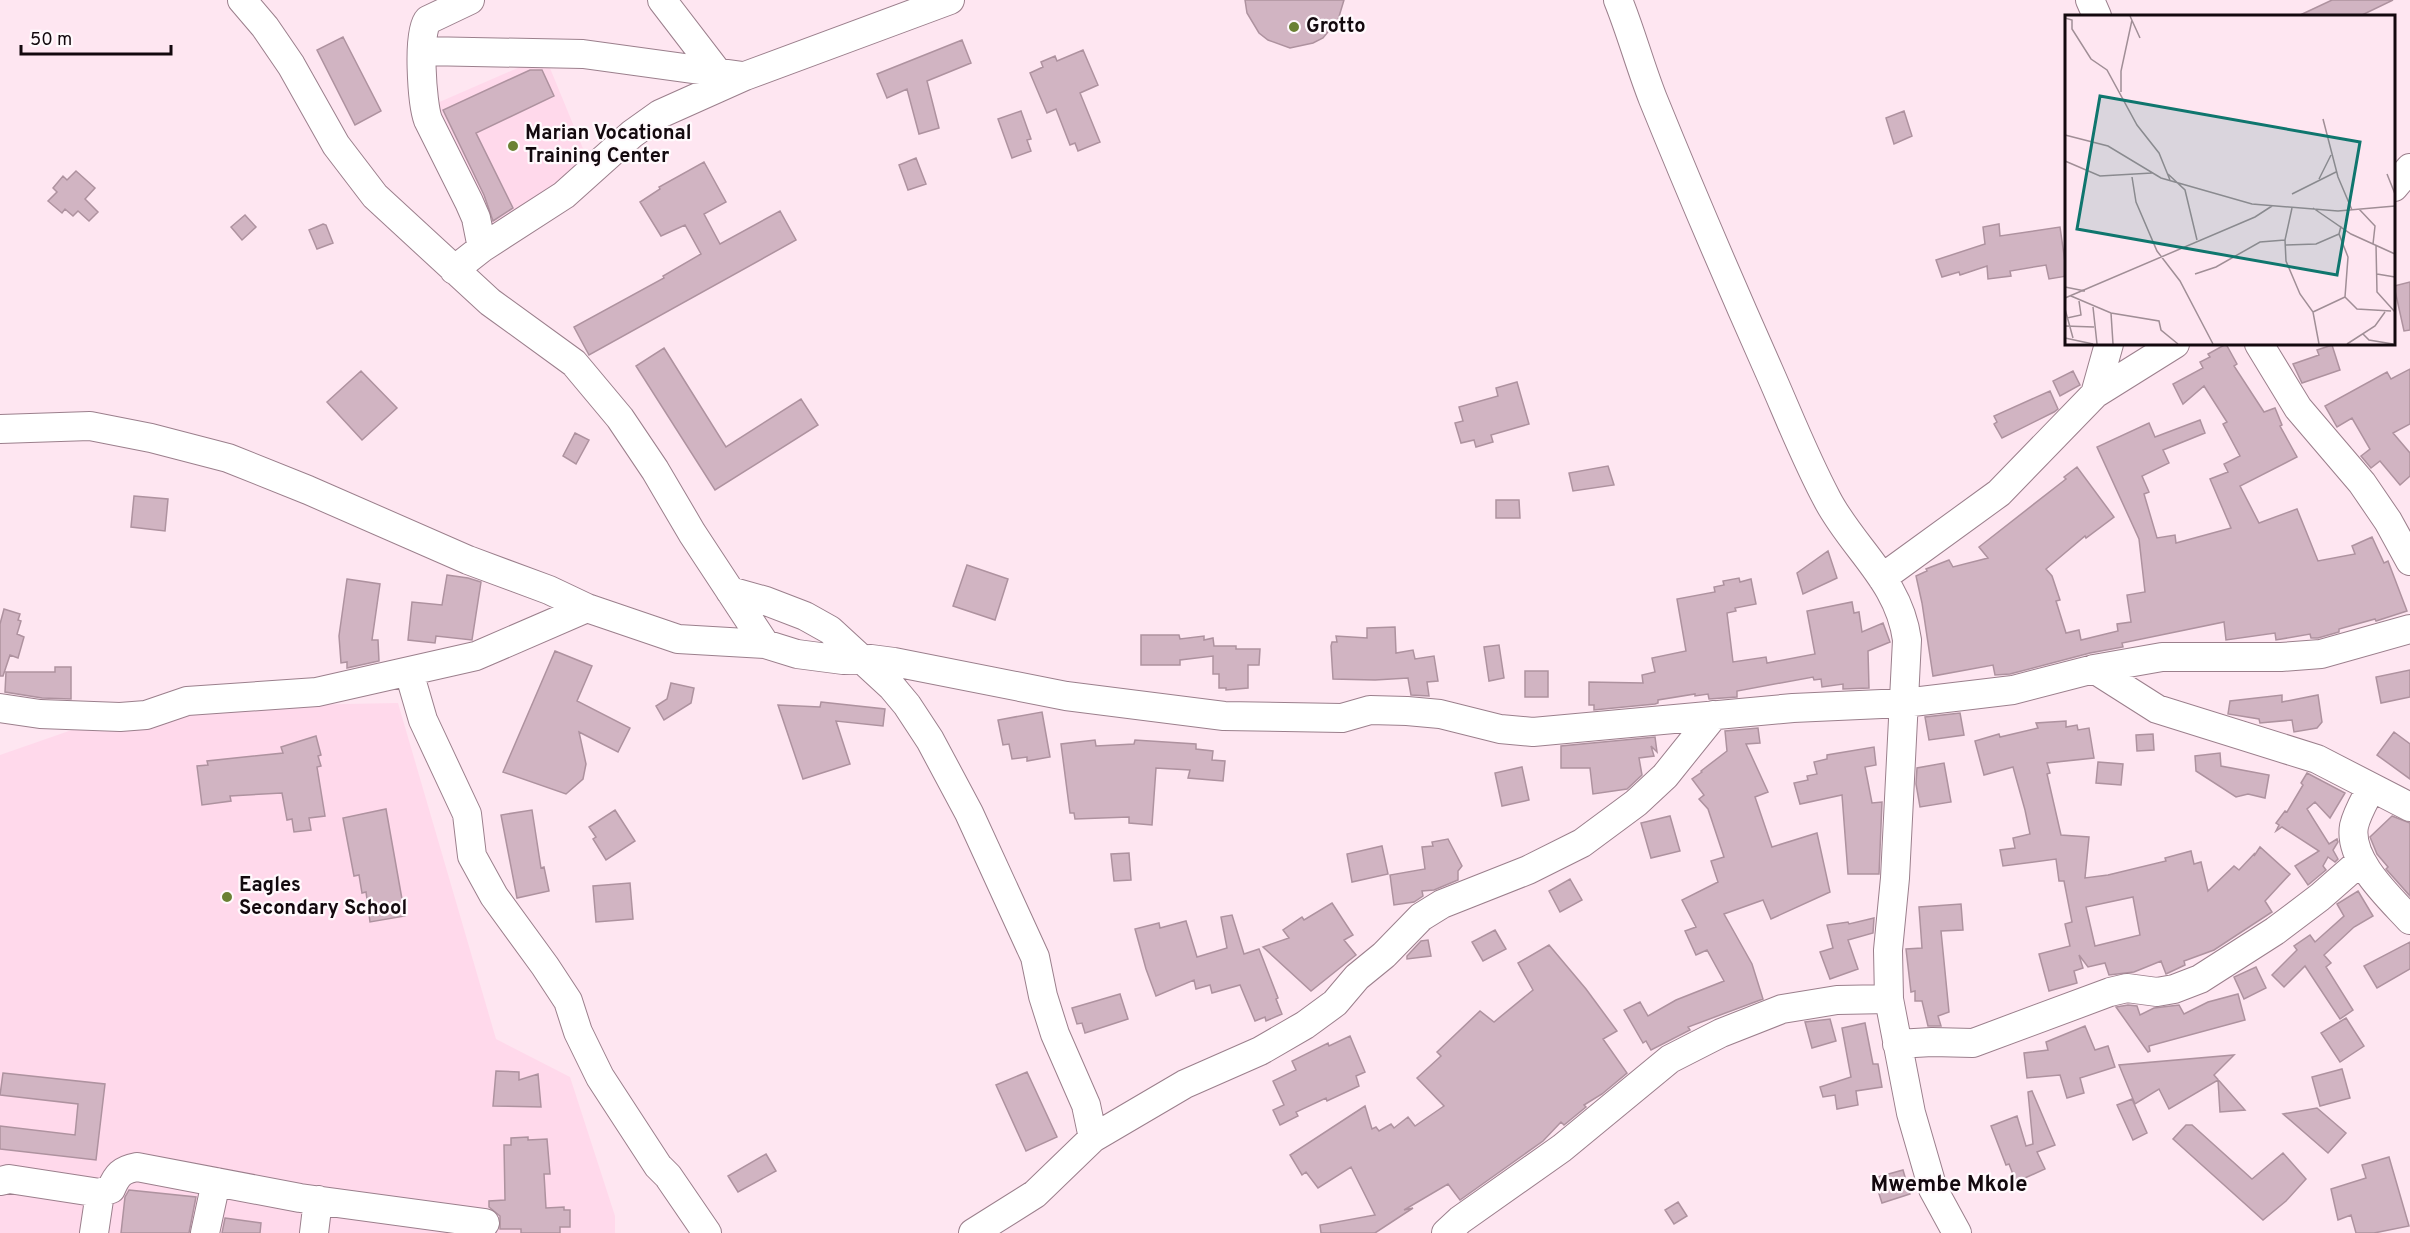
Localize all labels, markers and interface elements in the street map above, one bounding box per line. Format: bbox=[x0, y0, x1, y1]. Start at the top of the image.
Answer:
place label: Grotto bbox=[1306, 14, 1366, 40]
inset map bbox=[2065, 15, 2395, 345]
scale bar bbox=[21, 18, 171, 56]
marker: Grotto bbox=[1287, 20, 1301, 34]
text: 50 m bbox=[30, 29, 72, 52]
place label: Marian Vocational Training Center bbox=[525, 121, 692, 170]
marker: Marian Vocational Training Center bbox=[506, 139, 520, 153]
place label: Eagles Secondary School bbox=[239, 873, 407, 922]
marker: Eagles Secondary School bbox=[220, 890, 234, 904]
district label: Mwembe Mkole bbox=[1870, 1172, 2028, 1199]

